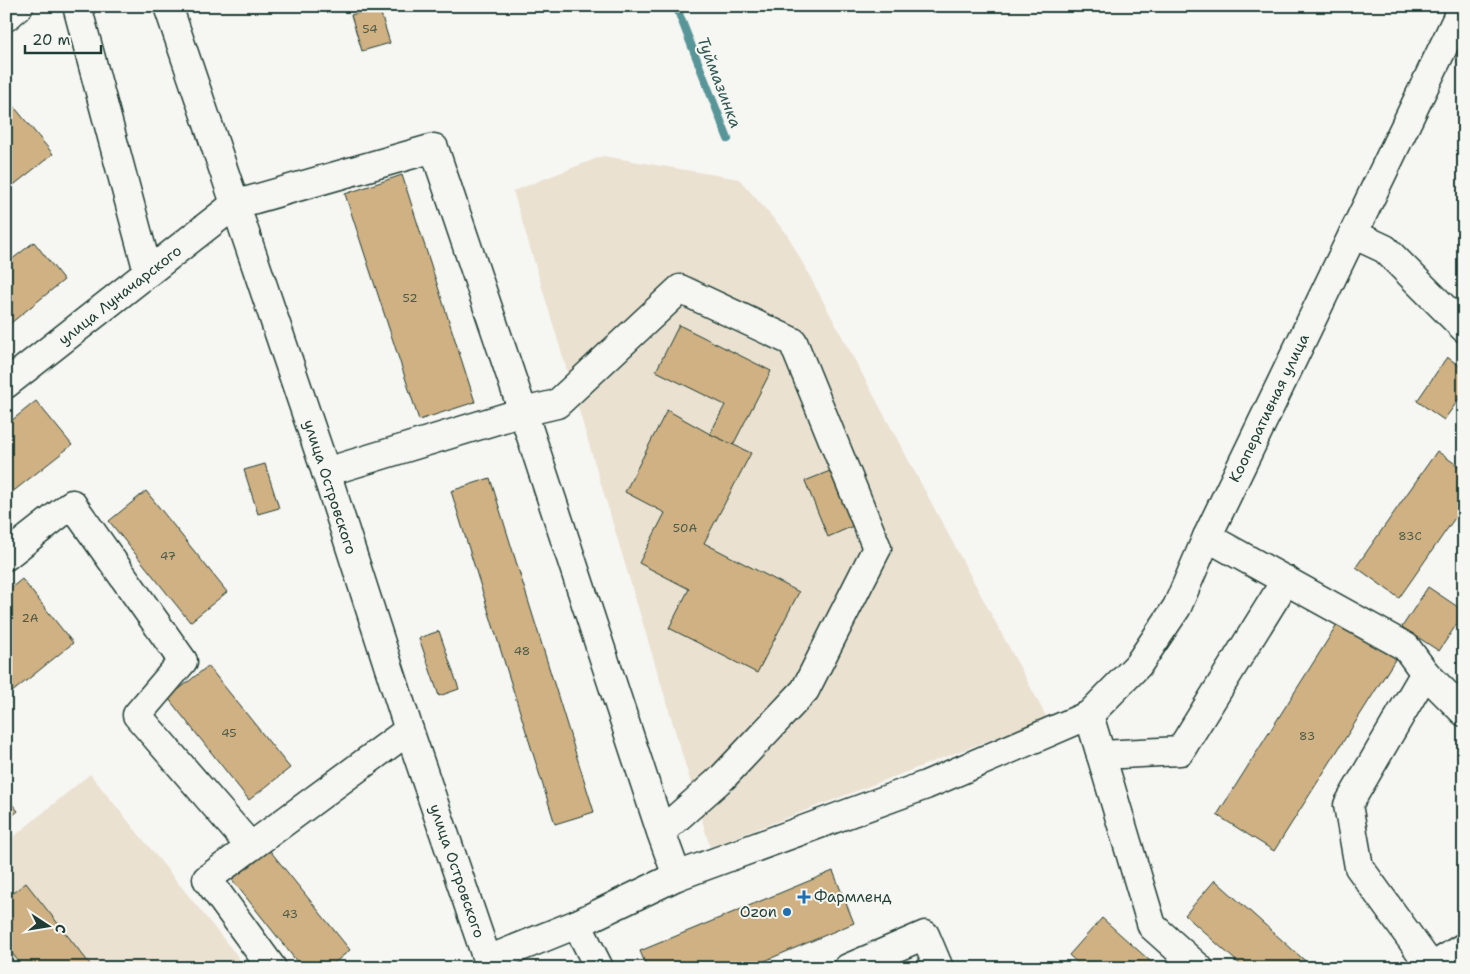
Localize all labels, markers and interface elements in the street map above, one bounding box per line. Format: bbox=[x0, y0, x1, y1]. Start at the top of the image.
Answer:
house number: 54 bbox=[362, 21, 378, 37]
scale bar bbox=[25, 22, 101, 54]
text: 20 m bbox=[32, 30, 71, 50]
water label: Туймазинка bbox=[692, 33, 747, 131]
street label: улица Луначарского bbox=[54, 241, 186, 349]
house number: 52 bbox=[402, 290, 418, 306]
street label: Кооперативная улица bbox=[1224, 330, 1314, 486]
street label: улица Островского bbox=[299, 417, 361, 557]
house number: 50А bbox=[673, 520, 697, 536]
house number: 83С bbox=[1398, 528, 1422, 544]
house number: 47 bbox=[160, 548, 176, 564]
house number: 2А bbox=[21, 610, 39, 626]
house number: 48 bbox=[514, 643, 530, 659]
house number: 45 bbox=[221, 725, 237, 741]
house number: 83 bbox=[1299, 728, 1315, 744]
street label: улица Островского bbox=[425, 801, 489, 941]
place label: Фармленд bbox=[814, 887, 892, 907]
marker: Фармленд bbox=[798, 891, 810, 903]
north arrow bbox=[22, 902, 72, 952]
place label: Ozon bbox=[740, 902, 777, 922]
house number: 43 bbox=[282, 906, 298, 922]
marker: Ozon bbox=[781, 906, 793, 918]
text: С bbox=[51, 923, 70, 935]

